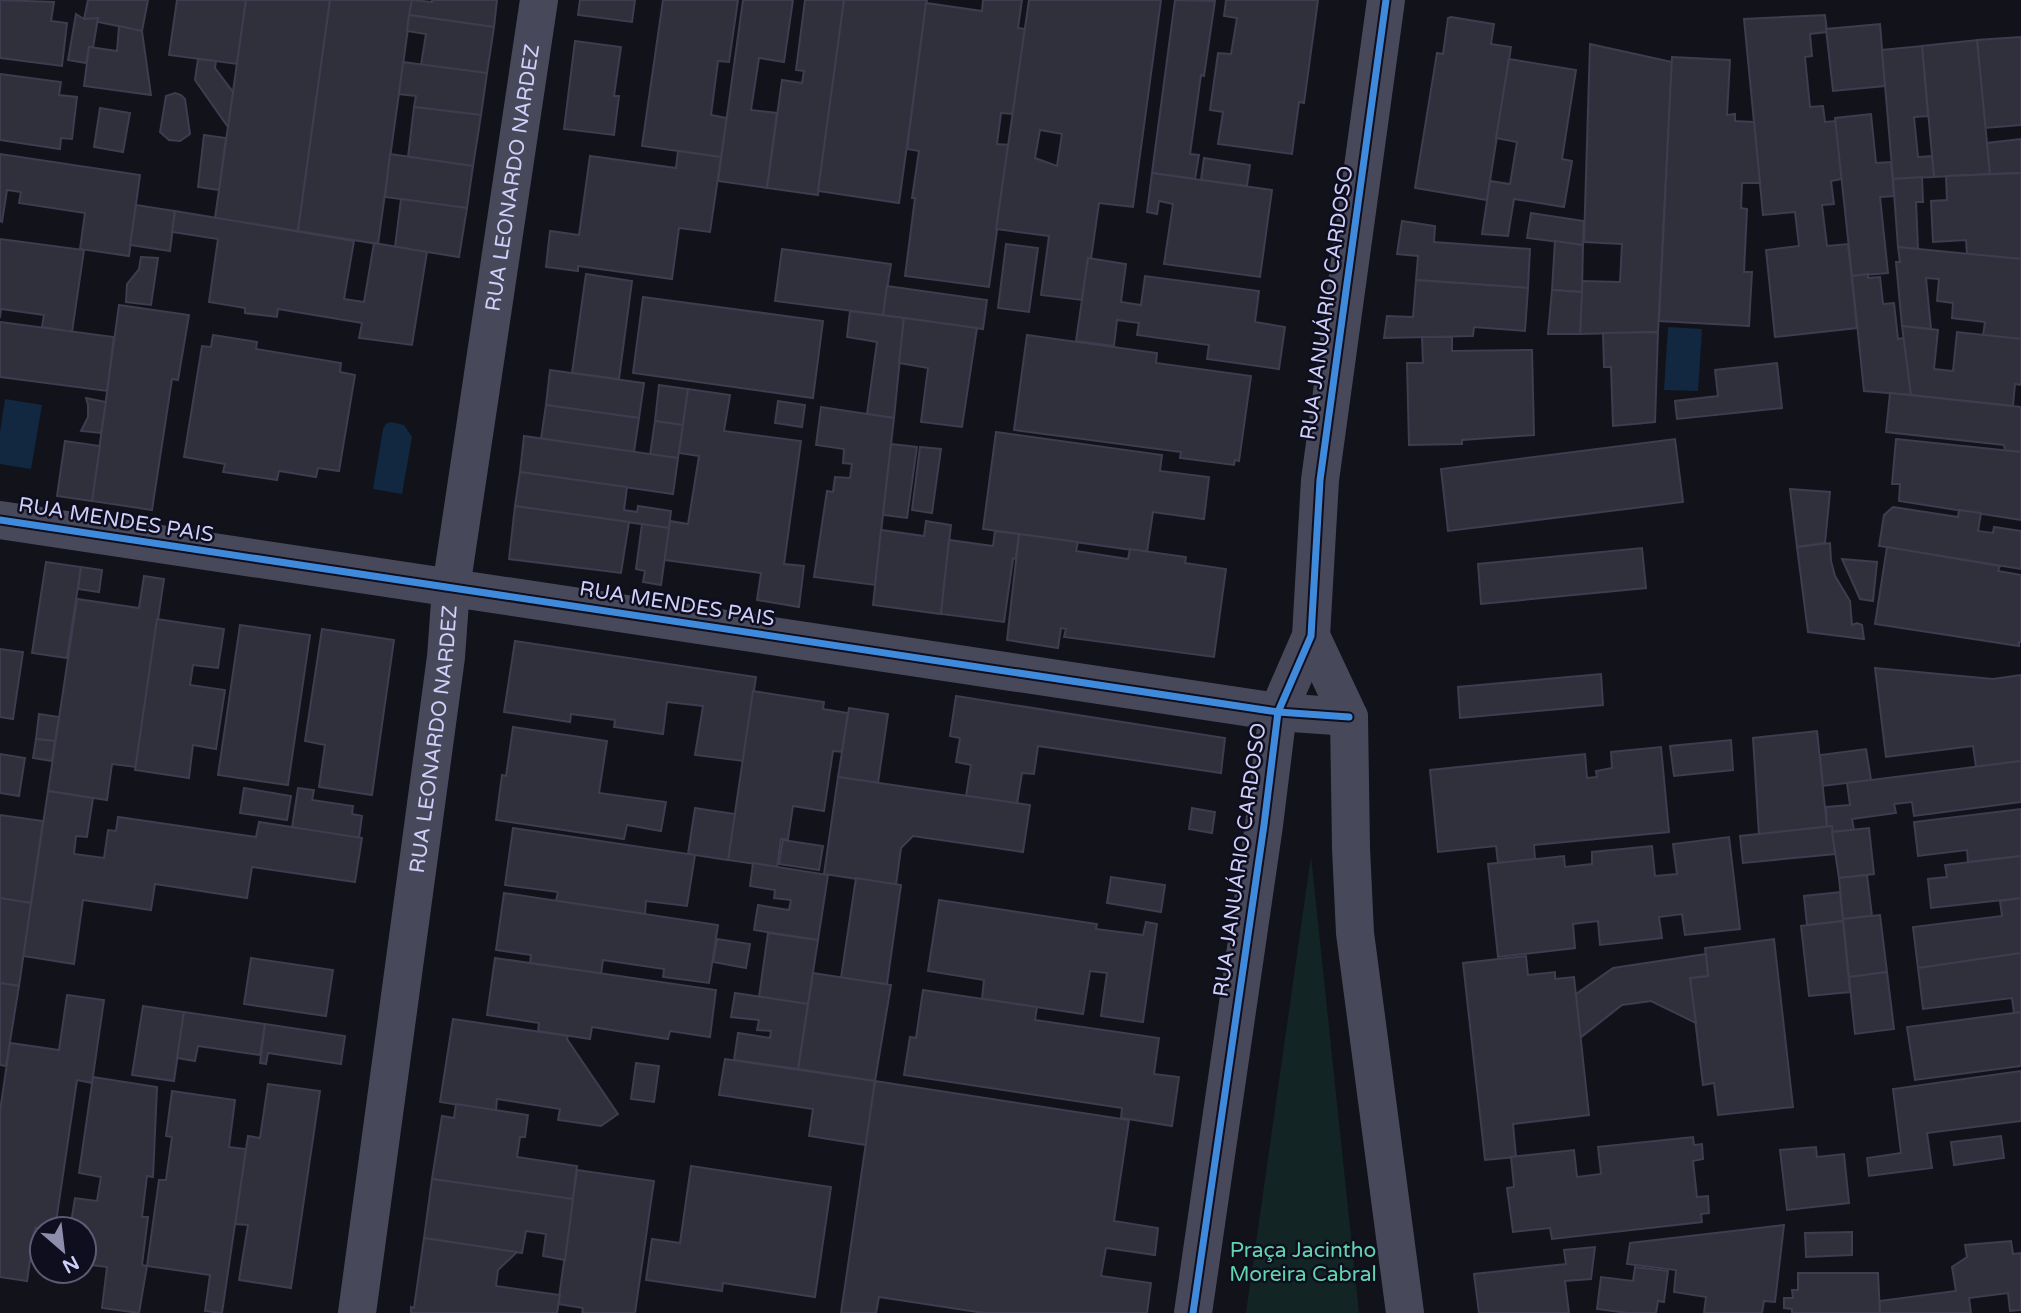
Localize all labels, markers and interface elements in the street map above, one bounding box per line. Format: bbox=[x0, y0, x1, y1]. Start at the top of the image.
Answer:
street label: RUA LEONARDO NARDEZ bbox=[480, 42, 545, 313]
street label: RUA JANUÁRIO CARDOSO bbox=[1295, 164, 1359, 442]
street label: RUA MENDES PAIS bbox=[17, 492, 216, 548]
street label: RUA MENDES PAIS bbox=[578, 576, 777, 632]
street label: RUA LEONARDO NARDEZ bbox=[404, 604, 462, 875]
street label: RUA JANUÁRIO CARDOSO bbox=[1208, 721, 1272, 999]
north arrow bbox=[28, 1215, 98, 1285]
park label: Praça Jacintho Moreira Cabral bbox=[1229, 1238, 1377, 1287]
text: N bbox=[59, 1251, 82, 1277]

